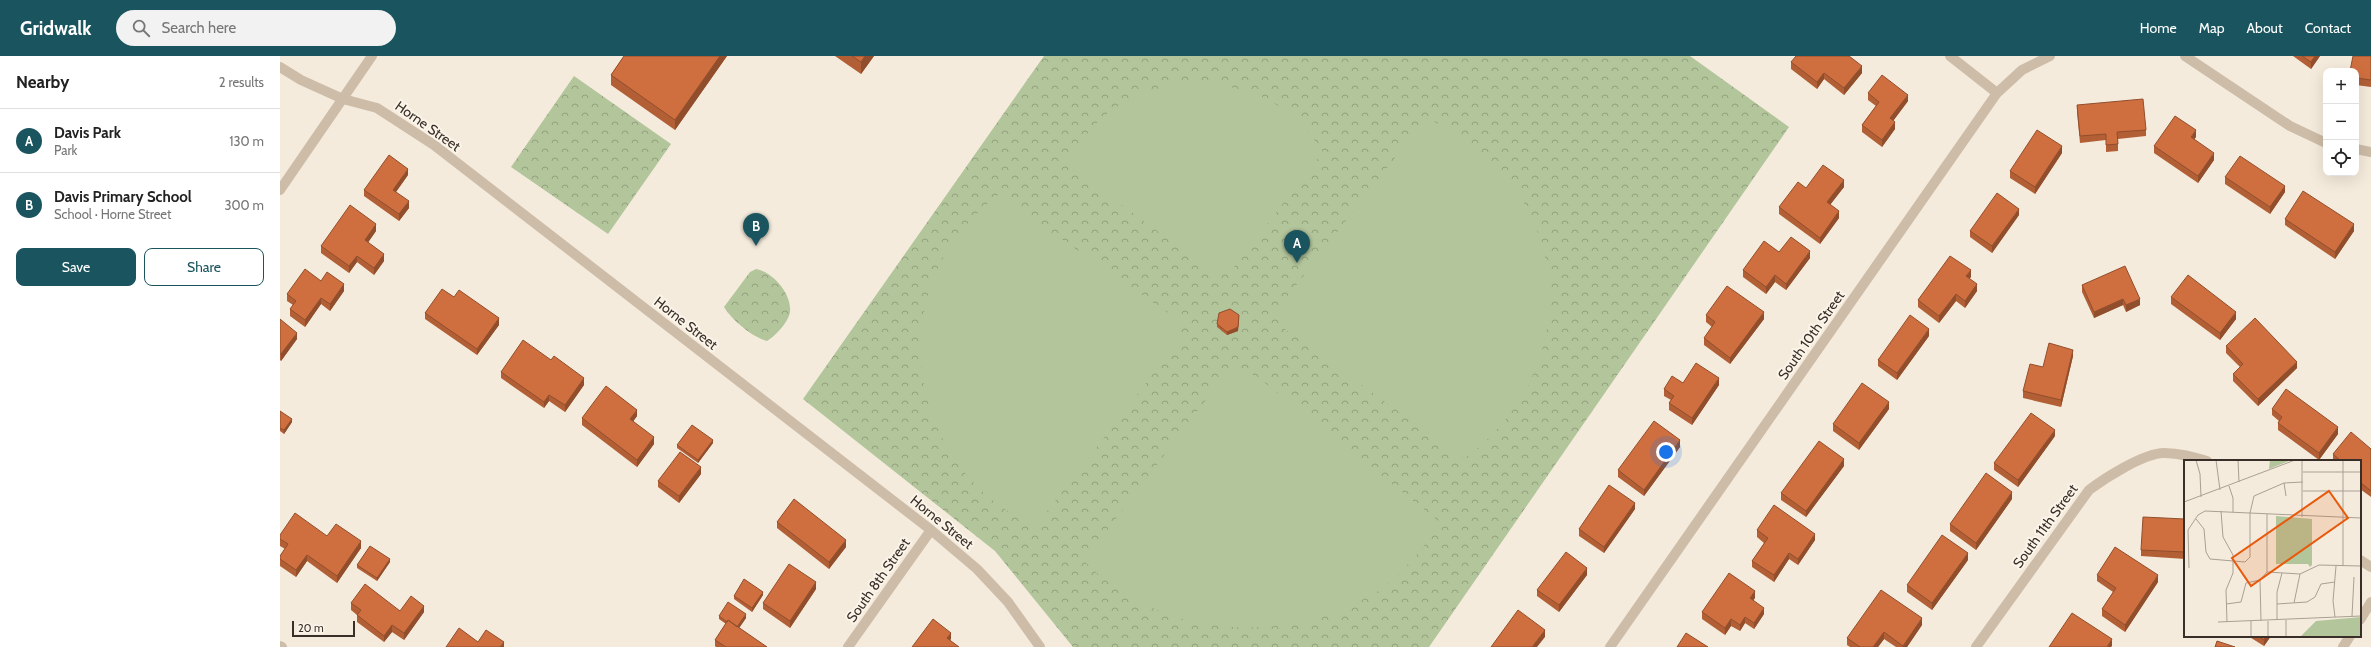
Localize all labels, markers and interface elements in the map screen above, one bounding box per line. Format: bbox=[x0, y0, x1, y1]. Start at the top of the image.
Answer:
search box bbox=[116, 10, 396, 46]
text: Gridwalk bbox=[20, 17, 92, 40]
icon: search bbox=[130, 17, 152, 39]
text: Search here bbox=[162, 19, 236, 37]
text: Home bbox=[2140, 19, 2177, 37]
text: Map bbox=[2199, 19, 2224, 37]
text: About bbox=[2246, 19, 2283, 37]
text: Contact bbox=[2305, 19, 2351, 37]
map controls bbox=[2323, 68, 2359, 176]
button: + bbox=[2323, 68, 2359, 104]
text: Nearby bbox=[16, 72, 69, 92]
text: 2 results bbox=[219, 74, 264, 90]
street label: Horne Street bbox=[392, 97, 464, 155]
button: − bbox=[2323, 104, 2359, 140]
text: Davis Park bbox=[54, 124, 121, 142]
text: A bbox=[25, 133, 33, 149]
text: 130 m bbox=[229, 133, 264, 149]
button: locate bbox=[2323, 140, 2359, 176]
text: Park bbox=[54, 142, 77, 158]
text: Davis Primary School bbox=[54, 188, 192, 206]
text: B bbox=[25, 197, 33, 213]
text: 300 m bbox=[224, 197, 264, 213]
text: School · Horne Street bbox=[54, 206, 171, 222]
pin: B bbox=[743, 213, 769, 246]
pin: A bbox=[1284, 230, 1310, 263]
button: Save bbox=[16, 248, 136, 286]
button: Share bbox=[144, 248, 264, 286]
street label: South 10th Street bbox=[1774, 287, 1848, 383]
street label: Horne Street bbox=[651, 293, 722, 354]
your location bbox=[1656, 442, 1676, 462]
inset map bbox=[2184, 460, 2361, 637]
street label: South 11th Street bbox=[2009, 480, 2082, 571]
street label: Horne Street bbox=[907, 491, 977, 553]
street label: South 8th Street bbox=[842, 534, 914, 626]
scale bar bbox=[292, 619, 355, 638]
text: 20 m bbox=[298, 621, 324, 635]

